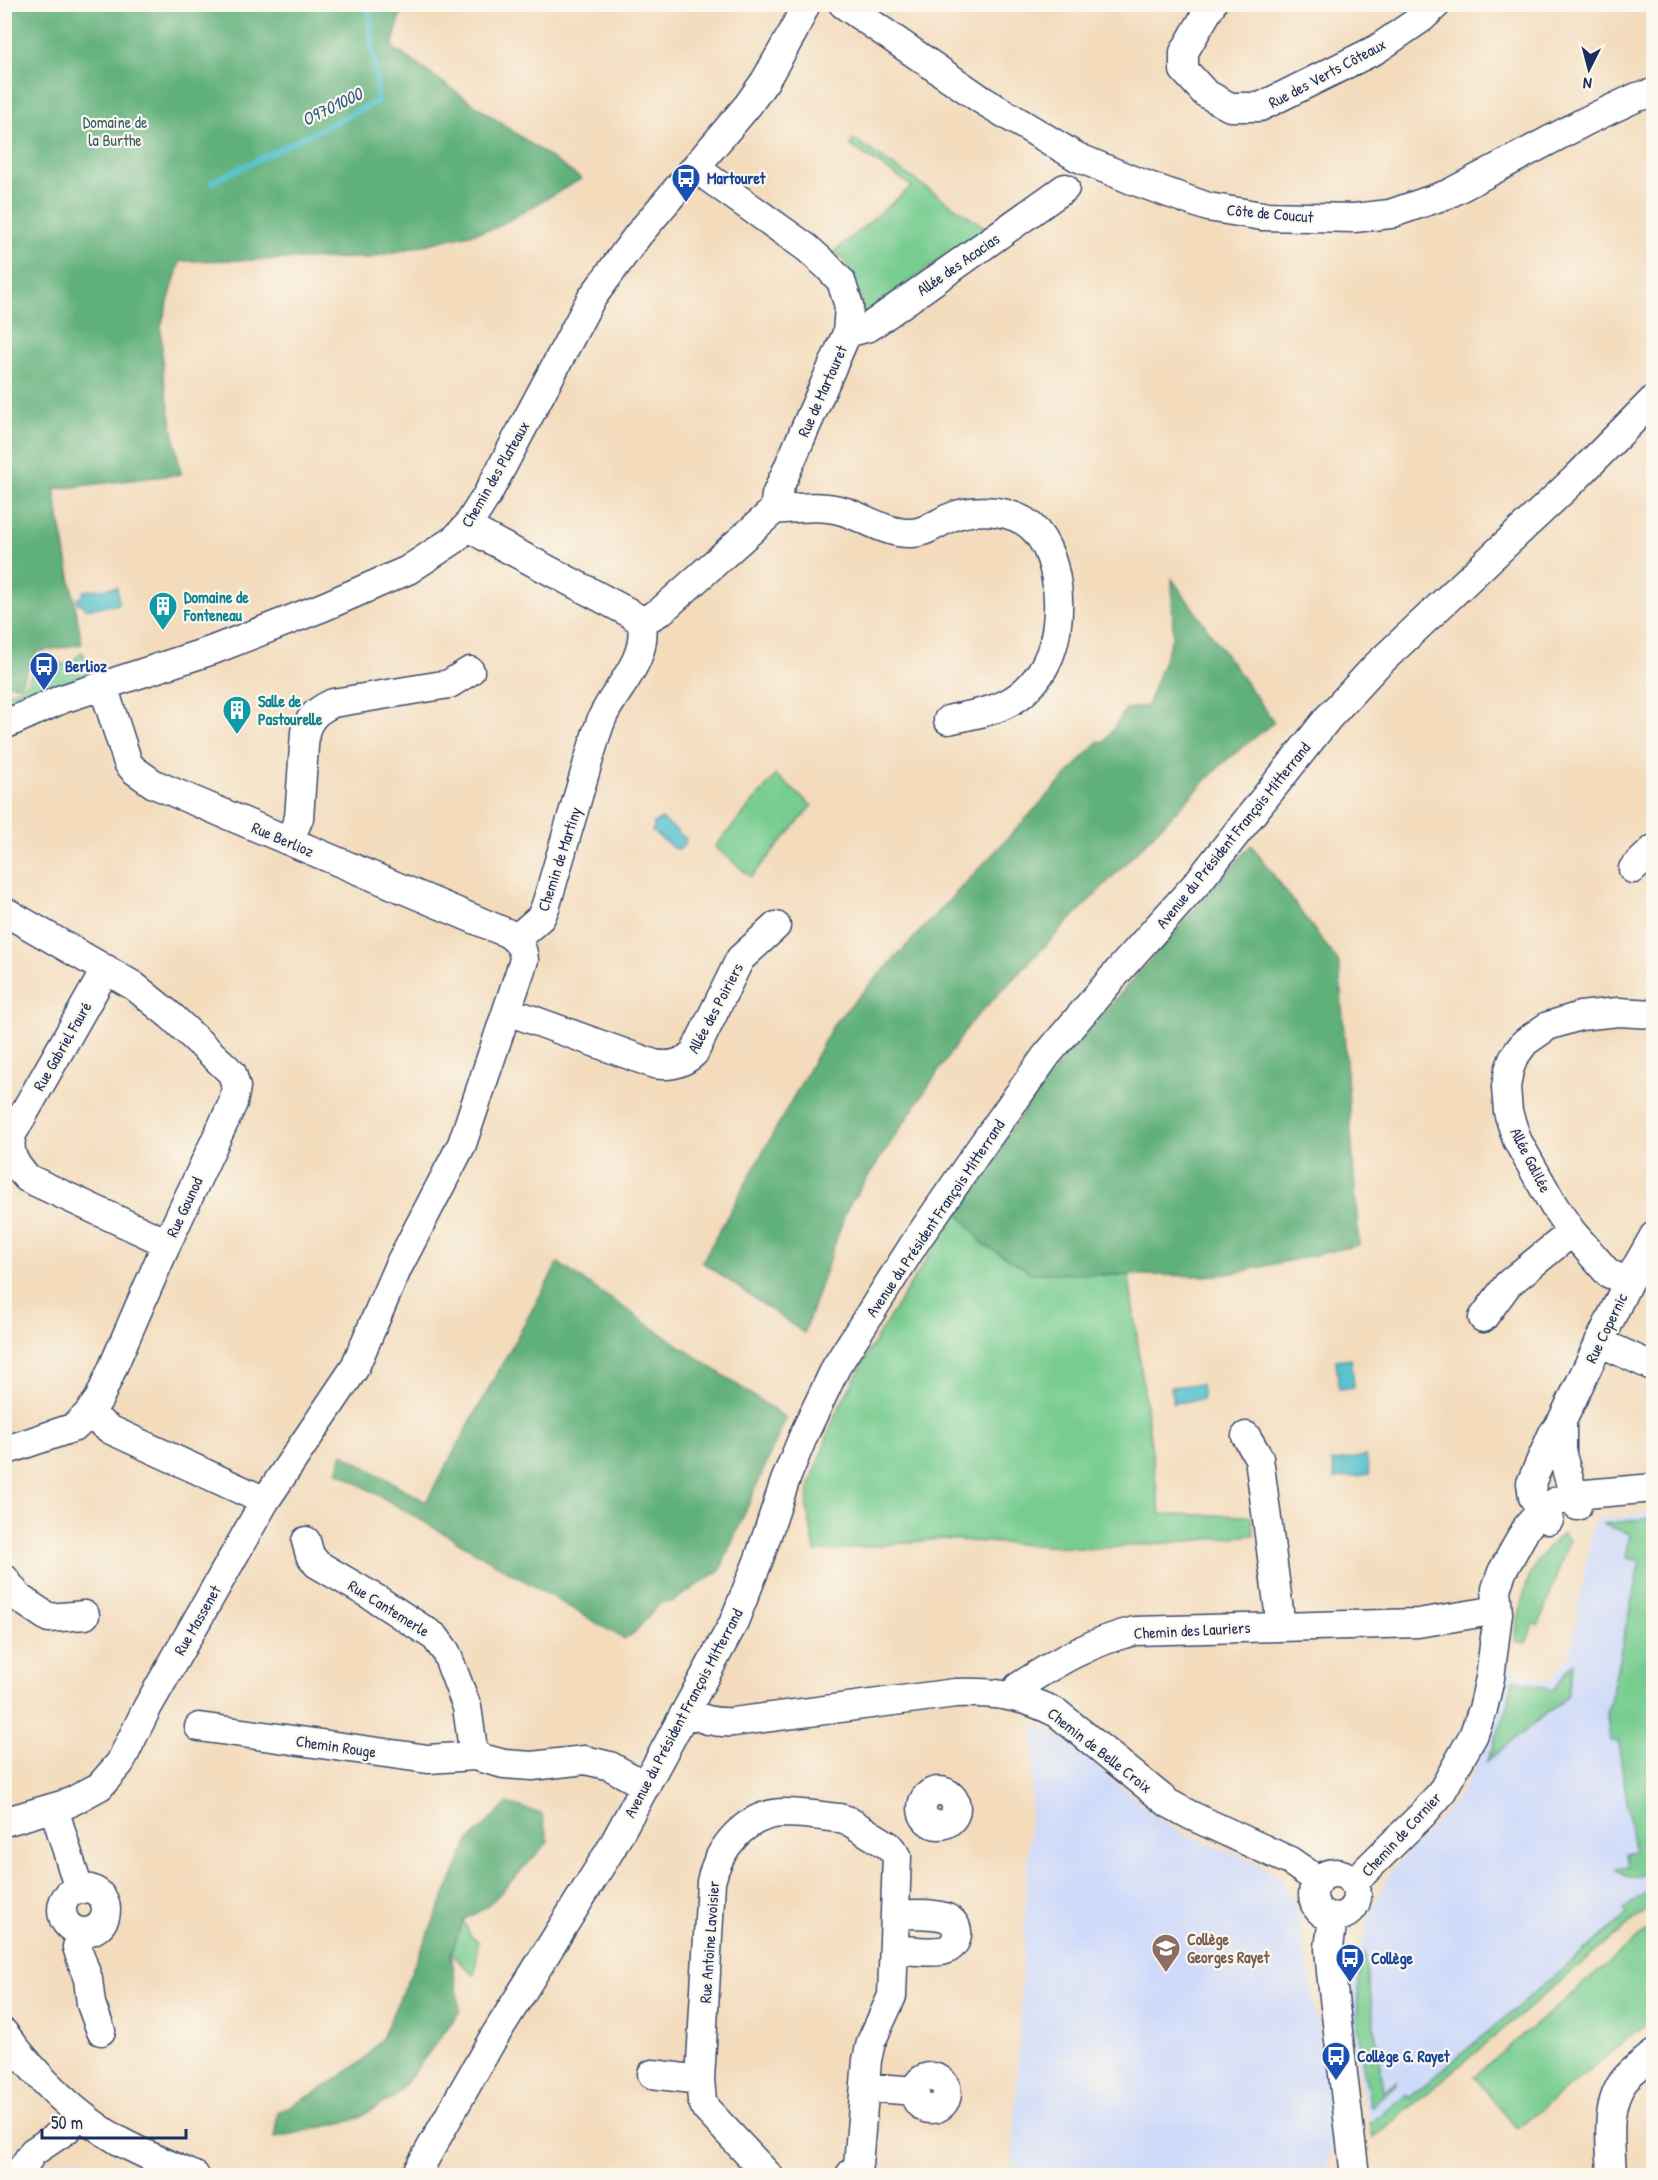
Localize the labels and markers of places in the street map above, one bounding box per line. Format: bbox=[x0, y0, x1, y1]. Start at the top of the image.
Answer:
bus stop icon: Martouret bbox=[670, 162, 702, 204]
place label: Martouret bbox=[707, 167, 766, 189]
place label: Domaine de Fonteneau bbox=[183, 586, 249, 626]
building icon: Domaine de Fonteneau bbox=[147, 590, 179, 632]
bus stop icon: Berlioz bbox=[28, 650, 60, 692]
place label: Berlioz bbox=[65, 655, 107, 677]
place label: Salle de Pastourelle bbox=[258, 690, 323, 730]
building icon: Salle de Pastourelle bbox=[221, 694, 253, 736]
place label: Collège Georges Rayet bbox=[1187, 1928, 1270, 1969]
school or university icon: Collège Georges Rayet bbox=[1150, 1932, 1182, 1974]
bus stop icon: Collège bbox=[1334, 1942, 1366, 1984]
place label: Collège bbox=[1371, 1947, 1414, 1970]
bus stop icon: Collège G. Rayet bbox=[1320, 2040, 1352, 2082]
place label: Collège G. Rayet bbox=[1357, 2045, 1450, 2068]

